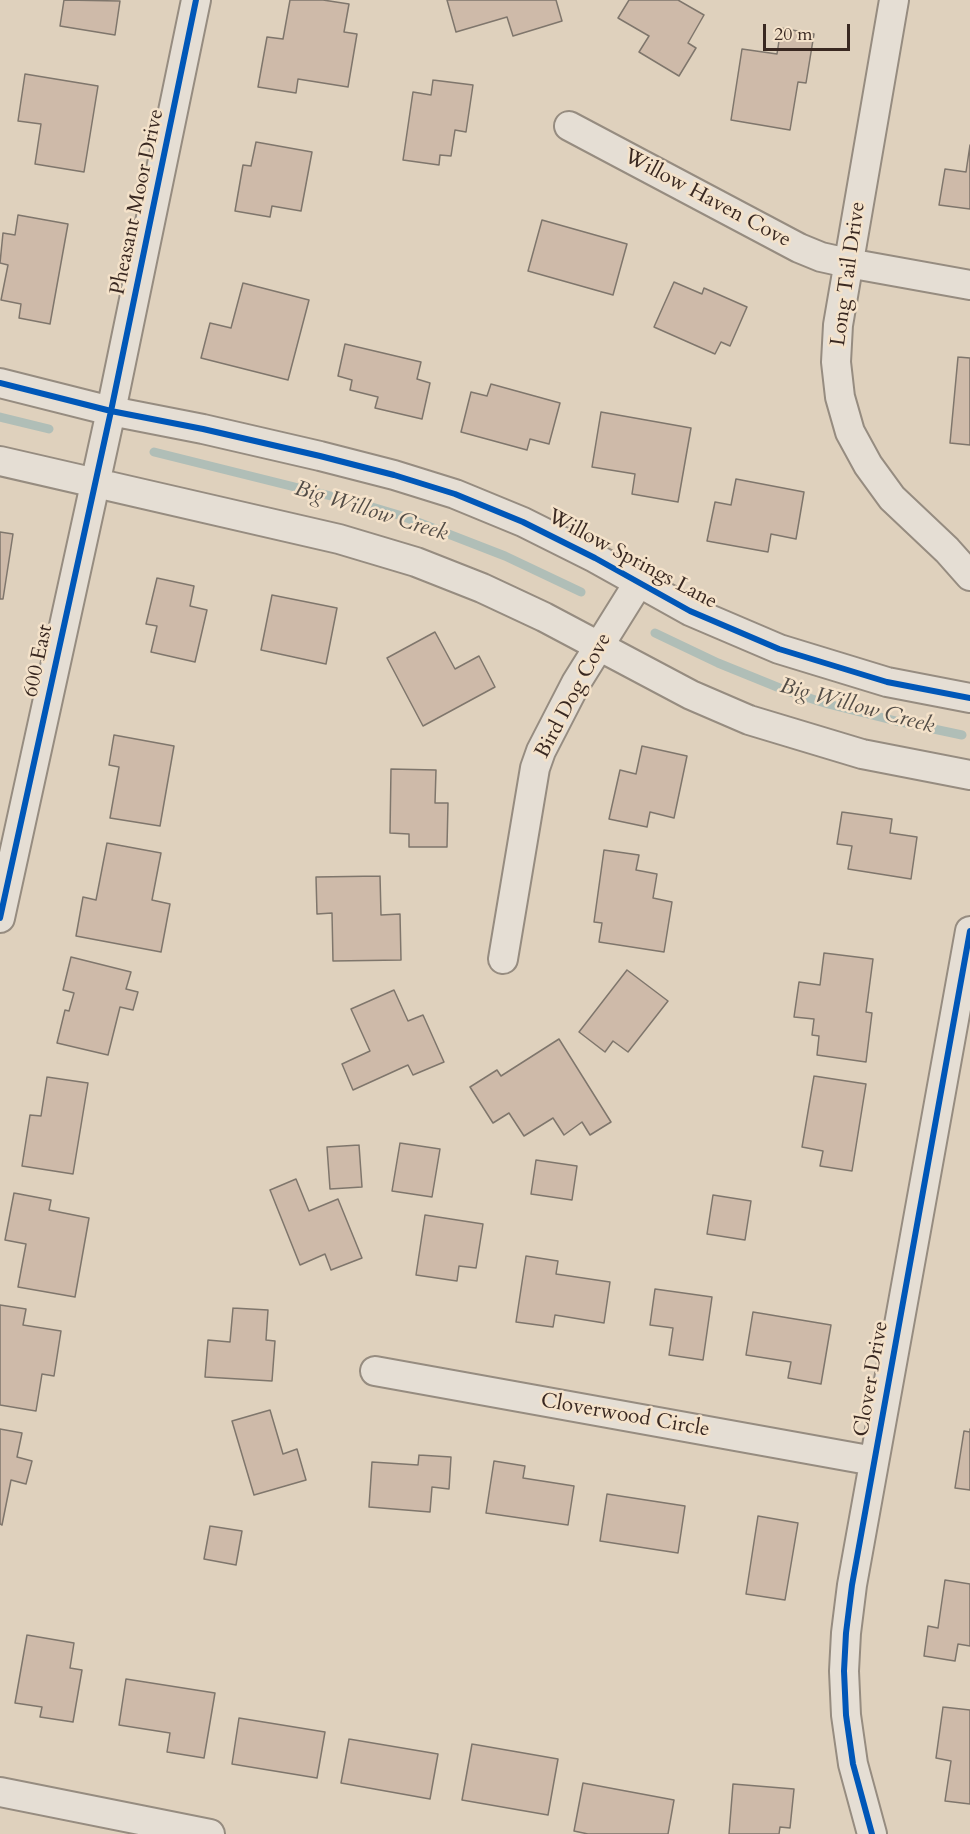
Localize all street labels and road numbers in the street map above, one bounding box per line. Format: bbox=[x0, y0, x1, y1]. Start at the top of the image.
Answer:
street label: Pheasant Moor Drive bbox=[106, 107, 170, 297]
street label: Willow Haven Cove bbox=[619, 144, 795, 254]
street label: Long Tail Drive bbox=[826, 200, 872, 348]
street label: Willow Springs Lane bbox=[543, 505, 721, 615]
street label: 600 East bbox=[19, 622, 59, 700]
street label: Bird Dog Cove bbox=[530, 629, 618, 763]
street label: Clover Drive bbox=[849, 1319, 895, 1439]
street label: Cloverwood Circle bbox=[539, 1389, 711, 1443]

